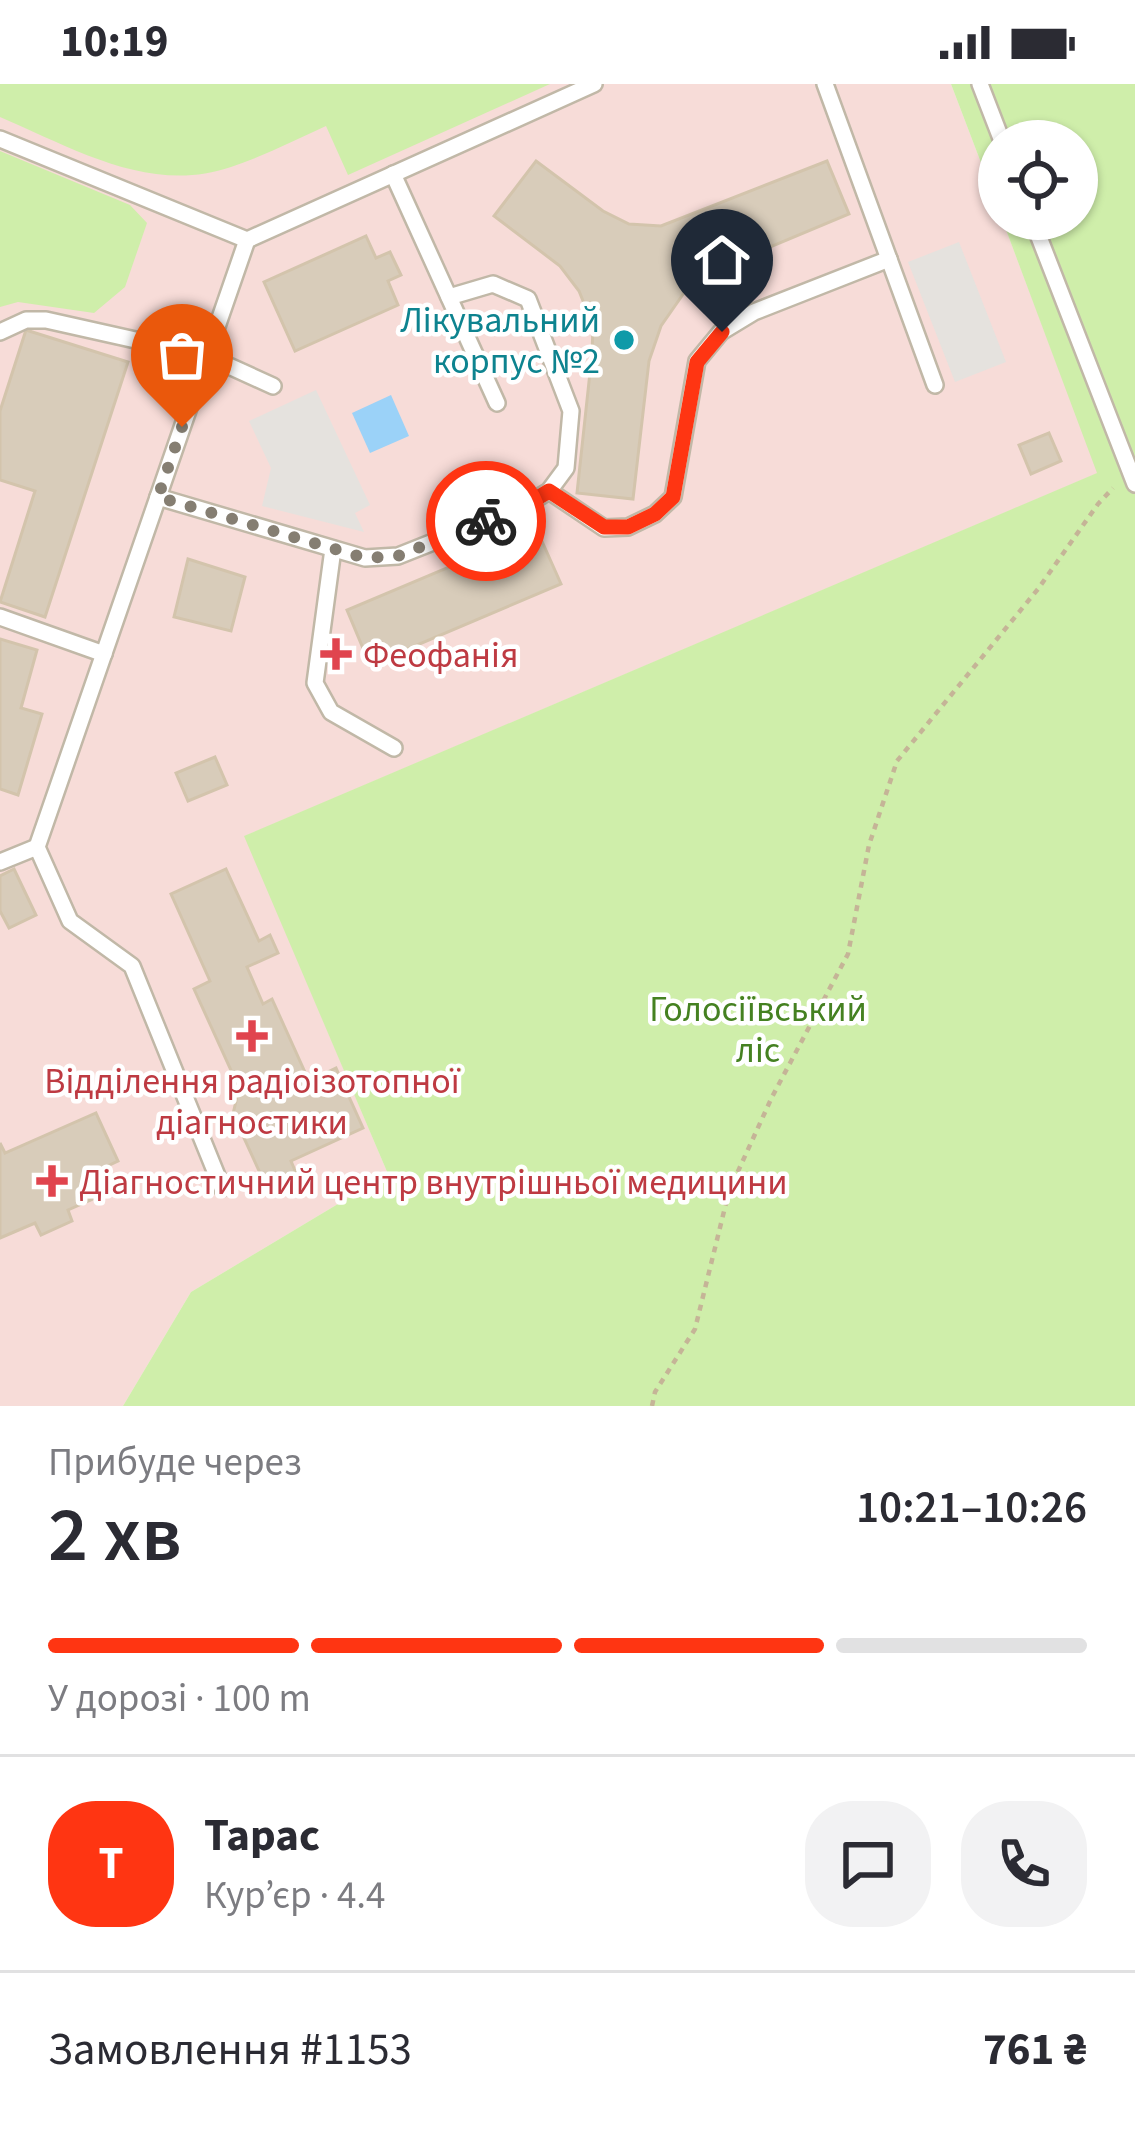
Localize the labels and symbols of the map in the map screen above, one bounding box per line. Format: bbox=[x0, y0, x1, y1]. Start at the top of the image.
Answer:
pin bbox=[671, 209, 773, 332]
place label: Лікувальний корпус №2 bbox=[400, 295, 600, 387]
pin bbox=[131, 304, 233, 427]
marker: Лікувальний корпус №2 bbox=[611, 327, 637, 353]
courier bbox=[426, 461, 546, 581]
place label: Феофанія bbox=[363, 630, 518, 681]
marker: Феофанія bbox=[320, 638, 352, 670]
park label: Голосіївський ліс bbox=[649, 984, 867, 1076]
marker: Відділення радіоізотопної діагностики bbox=[236, 1020, 268, 1052]
place label: Відділення радіоізотопної діагностики bbox=[44, 1056, 461, 1148]
place label: Діагностичний центр внутрішньої медицини bbox=[79, 1157, 788, 1208]
marker: Діагностичний центр внутрішньої медицини bbox=[36, 1165, 68, 1197]

